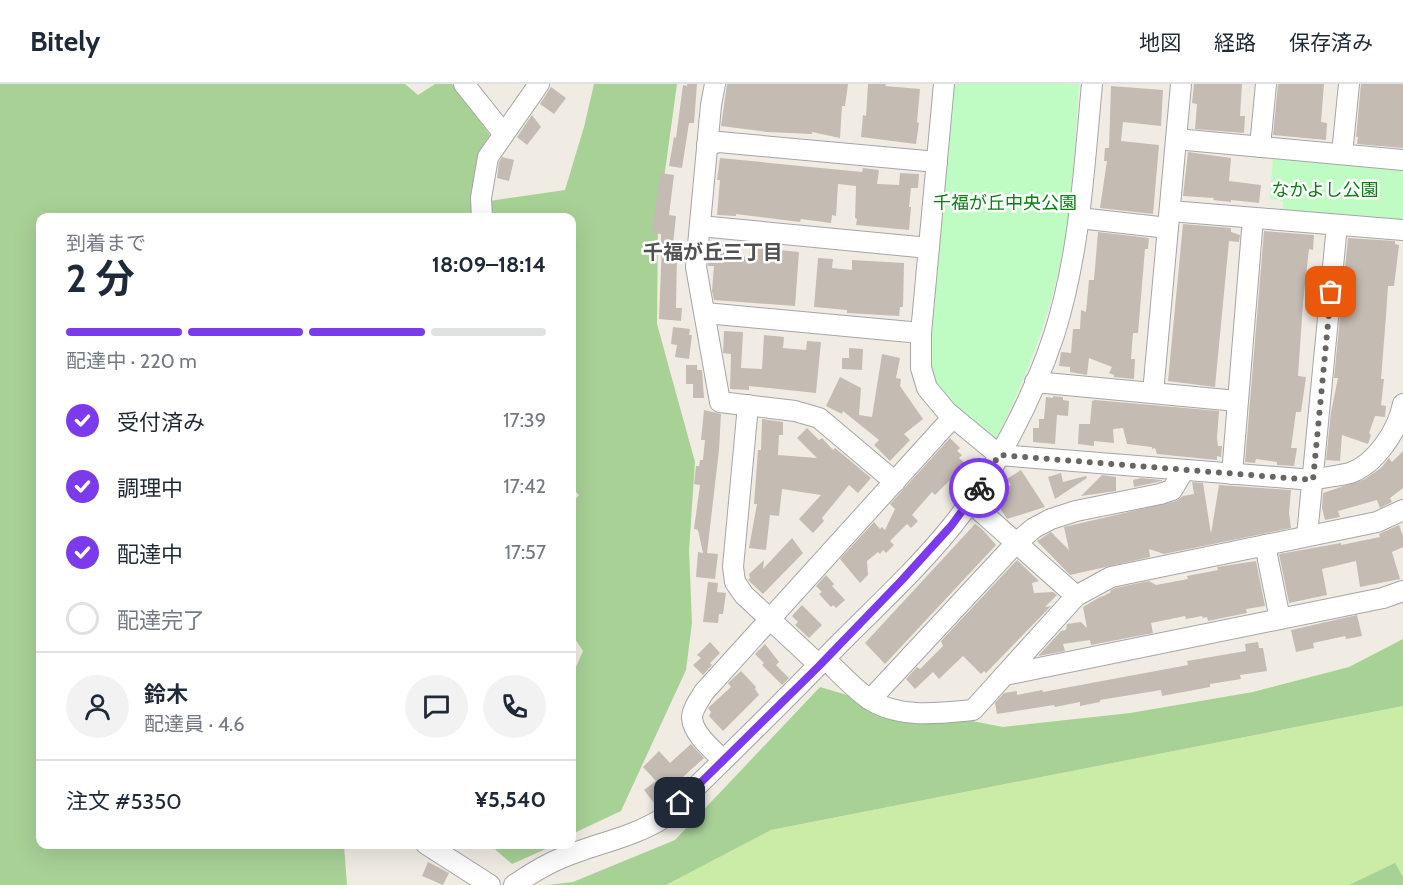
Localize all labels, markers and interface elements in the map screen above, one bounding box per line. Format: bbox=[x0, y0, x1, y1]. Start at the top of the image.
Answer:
text: Bitely bbox=[30, 24, 100, 58]
text: 地図 bbox=[1139, 30, 1181, 55]
text: 経路 bbox=[1214, 30, 1256, 55]
text: 保存済み bbox=[1289, 30, 1373, 55]
park label: なかよし公園 bbox=[1271, 179, 1379, 201]
park label: 千福が丘中央公園 bbox=[933, 192, 1077, 214]
text: 到着まで bbox=[66, 231, 146, 255]
district label: 千福が丘三丁目 bbox=[643, 240, 783, 264]
text: 18:09–18:14 bbox=[432, 251, 546, 278]
text: 2 分 bbox=[66, 254, 134, 302]
pin bbox=[1305, 266, 1356, 317]
icon: bag bbox=[1314, 275, 1347, 308]
text: 配達中 · 220 m bbox=[66, 349, 197, 373]
icon: check bbox=[66, 404, 99, 437]
text: 17:39 bbox=[503, 408, 546, 432]
text: 受付済み bbox=[117, 409, 205, 436]
courier bbox=[949, 458, 1009, 518]
icon: check bbox=[66, 470, 99, 503]
icon: bike bbox=[963, 472, 996, 505]
text: 17:42 bbox=[503, 474, 546, 498]
text: 調理中 bbox=[117, 475, 183, 502]
icon: check bbox=[66, 536, 99, 569]
text: 17:57 bbox=[504, 540, 546, 564]
text: 配達中 bbox=[117, 541, 183, 568]
text: 配達完了 bbox=[117, 607, 205, 634]
button: person bbox=[66, 675, 129, 738]
button: chat bbox=[405, 675, 468, 738]
button: phone bbox=[483, 675, 546, 738]
text: 鈴木 bbox=[144, 681, 188, 708]
text: 配達員 · 4.6 bbox=[144, 712, 245, 736]
pin bbox=[654, 777, 705, 828]
text: ¥5,540 bbox=[475, 786, 546, 813]
icon: home bbox=[663, 786, 696, 819]
text: 注文 #5350 bbox=[66, 788, 182, 815]

